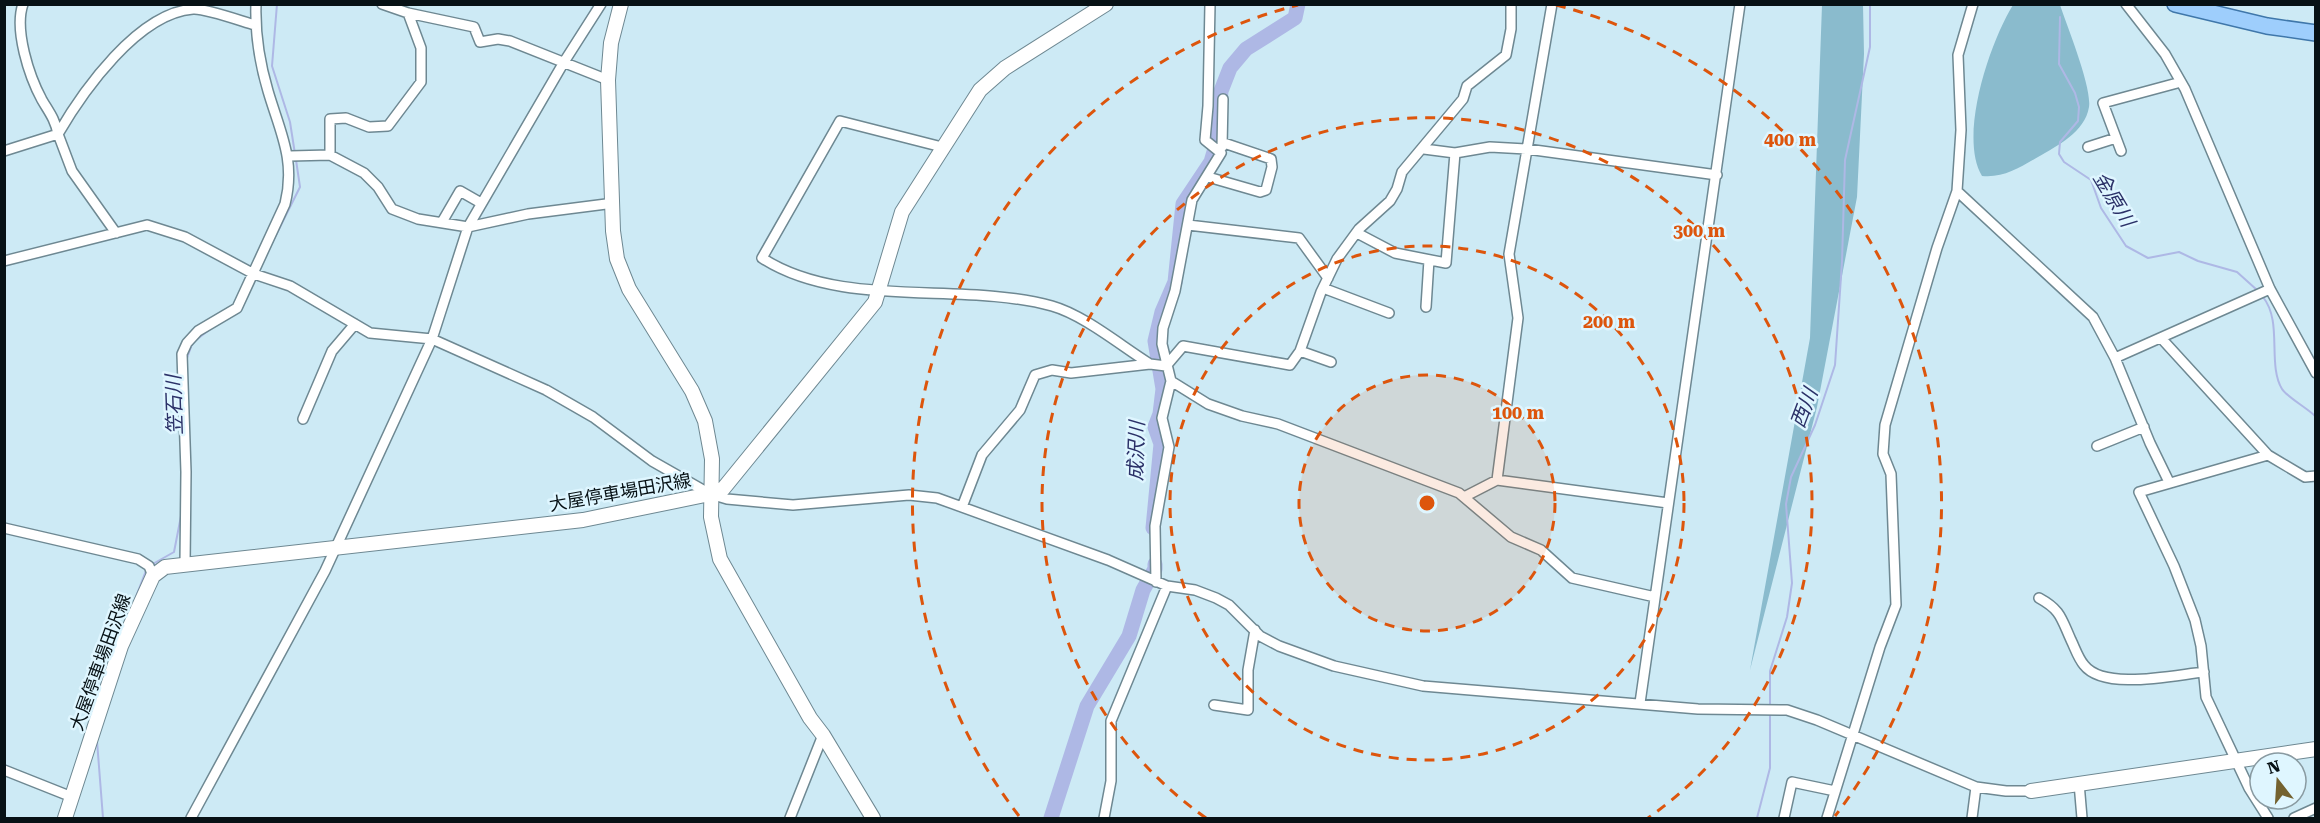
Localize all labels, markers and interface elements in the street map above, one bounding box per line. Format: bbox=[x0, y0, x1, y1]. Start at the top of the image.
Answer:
text: 400 m bbox=[1764, 129, 1817, 150]
water label: 金原川 bbox=[2088, 167, 2141, 233]
text: 300 m bbox=[1673, 220, 1726, 241]
text: 200 m bbox=[1583, 311, 1636, 332]
water label: 笠石川 bbox=[161, 373, 187, 435]
water label: 西川 bbox=[1786, 383, 1823, 431]
text: 100 m bbox=[1492, 402, 1545, 423]
water label: 成沢川 bbox=[1123, 419, 1149, 481]
street label: 大屋停車場田沢線 bbox=[547, 469, 693, 515]
centre of rings bbox=[1417, 493, 1437, 513]
street label: 大屋停車場田沢線 bbox=[66, 591, 134, 733]
north arrow bbox=[2248, 751, 2308, 811]
text: N bbox=[2265, 756, 2282, 778]

